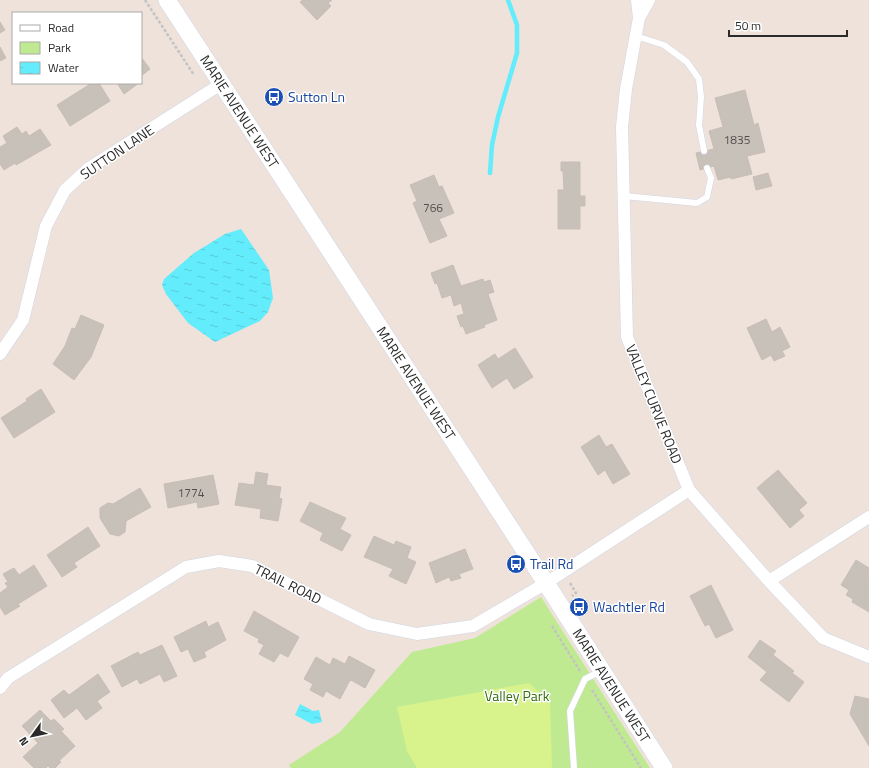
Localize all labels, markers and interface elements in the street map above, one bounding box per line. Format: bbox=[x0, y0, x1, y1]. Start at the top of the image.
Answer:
legend bbox=[12, 12, 142, 84]
scale bar bbox=[729, 12, 847, 38]
text: 50 m bbox=[735, 16, 761, 35]
text: Road bbox=[48, 18, 74, 37]
text: Park bbox=[48, 38, 71, 57]
street label: MARIE AVENUE WEST bbox=[195, 50, 285, 173]
text: Water bbox=[48, 58, 79, 77]
bus stop icon: Sutton Ln bbox=[263, 86, 285, 108]
place label: Sutton Ln bbox=[288, 86, 345, 107]
street label: SUTTON LANE bbox=[76, 119, 158, 184]
house number: 1835 bbox=[724, 130, 751, 149]
house number: 766 bbox=[423, 198, 443, 217]
street label: MARIE AVENUE WEST bbox=[372, 322, 461, 444]
street label: VALLEY CURVE ROAD bbox=[621, 341, 688, 467]
house number: 1774 bbox=[178, 483, 205, 502]
bus stop icon: Trail Rd bbox=[505, 553, 527, 575]
place label: Trail Rd bbox=[530, 553, 573, 574]
street label: TRAIL ROAD bbox=[251, 558, 325, 609]
bus stop icon: Wachtler Rd bbox=[568, 596, 590, 618]
place label: Wachtler Rd bbox=[593, 596, 665, 617]
street label: MARIE AVENUE WEST bbox=[568, 624, 656, 747]
park label: Valley Park bbox=[485, 685, 550, 706]
north arrow bbox=[12, 716, 52, 756]
text: N bbox=[15, 734, 32, 749]

